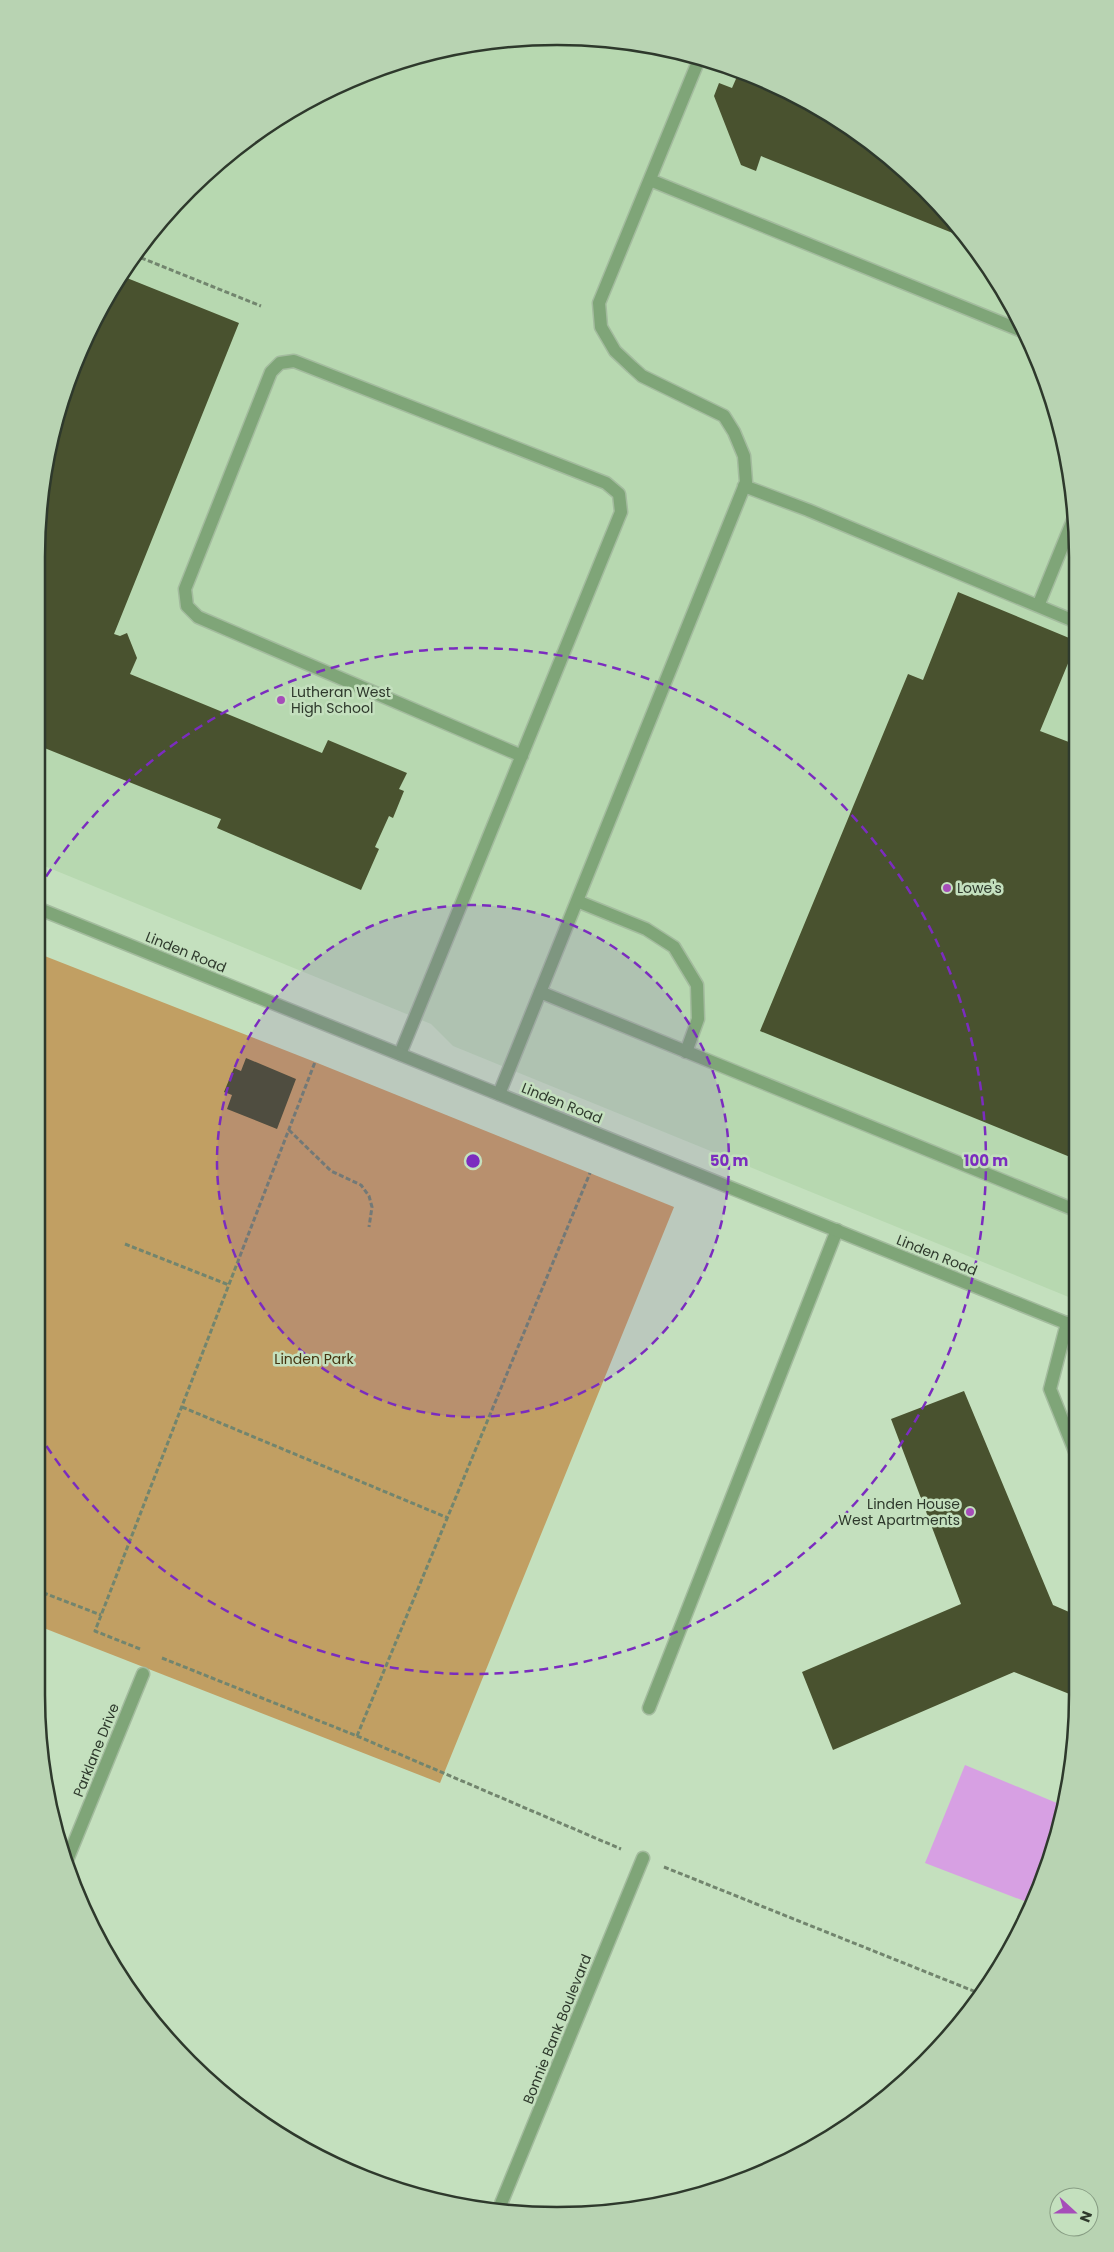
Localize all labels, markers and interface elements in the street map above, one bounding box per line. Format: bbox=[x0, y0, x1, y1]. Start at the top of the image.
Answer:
place label: Lutheran West High School bbox=[291, 682, 391, 718]
marker: Lutheran West High School bbox=[275, 694, 287, 706]
place label: Lowe's bbox=[957, 878, 1002, 898]
marker: Lowe's bbox=[941, 882, 953, 894]
street label: Linden Road bbox=[143, 927, 229, 977]
street label: Linden Road bbox=[519, 1078, 605, 1128]
text: 50 m bbox=[710, 1150, 748, 1171]
text: 100 m bbox=[964, 1150, 1008, 1171]
centre of rings bbox=[464, 1152, 482, 1170]
street label: Linden Road bbox=[894, 1230, 980, 1280]
park label: Linden Park bbox=[274, 1349, 354, 1369]
place label: Linden House West Apartments bbox=[838, 1494, 960, 1530]
marker: Linden House West Apartments bbox=[964, 1506, 976, 1518]
street label: Parklane Drive bbox=[68, 1700, 124, 1800]
street label: Bonnie Bank Boulevard bbox=[518, 1951, 596, 2107]
north arrow bbox=[1049, 2187, 1099, 2237]
text: N bbox=[1075, 2208, 1097, 2225]

